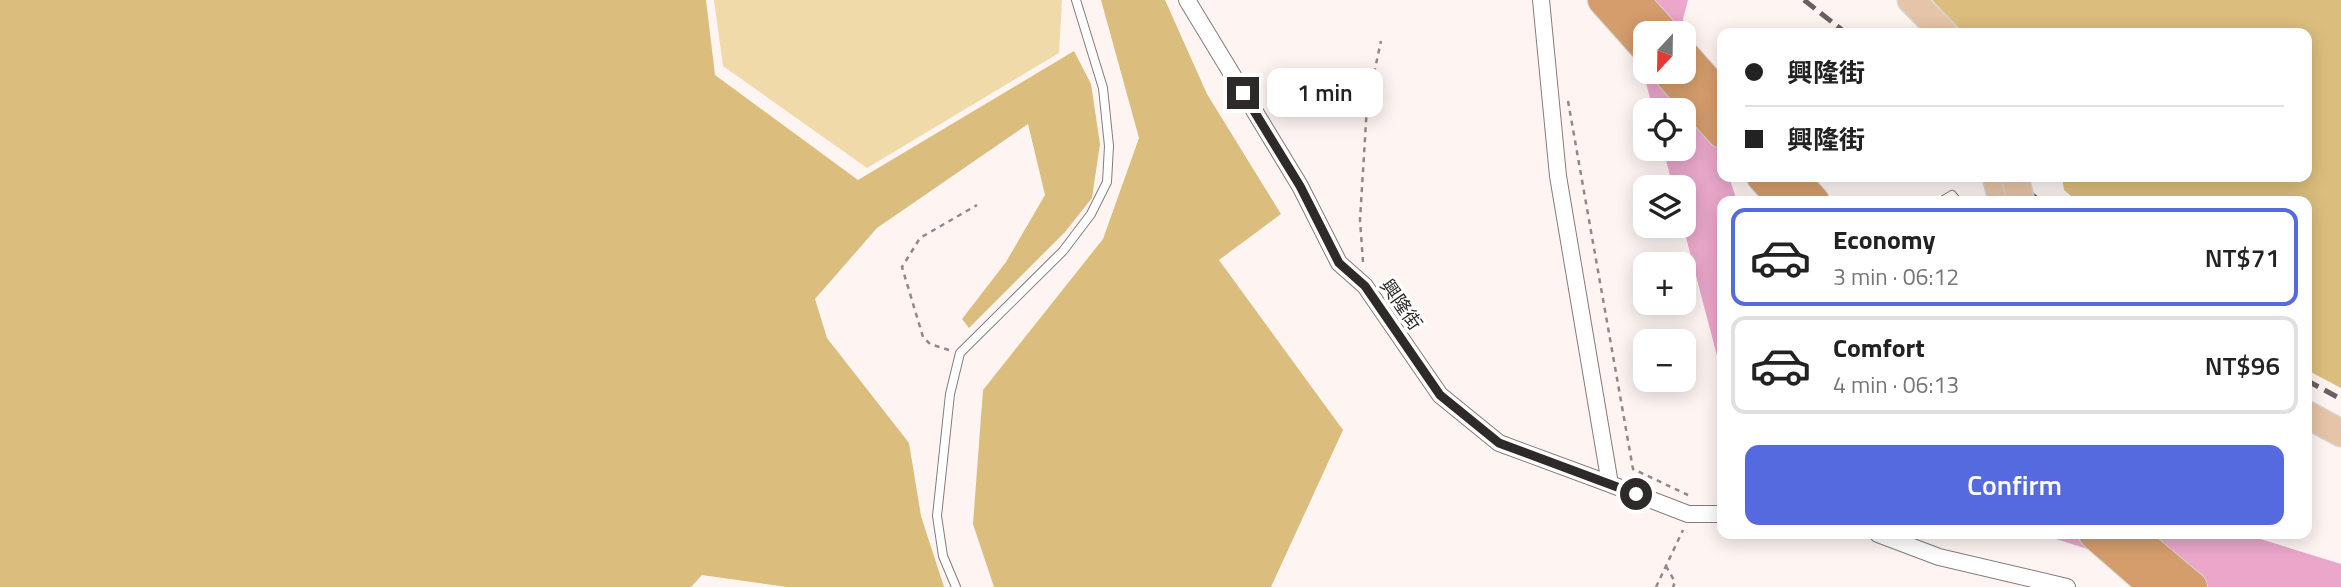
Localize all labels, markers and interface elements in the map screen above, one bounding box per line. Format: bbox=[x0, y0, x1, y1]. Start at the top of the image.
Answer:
north arrow bbox=[1633, 21, 1696, 84]
map controls bbox=[1633, 21, 1696, 392]
text: 興隆街 bbox=[1787, 53, 1865, 92]
callout: 1 min bbox=[1268, 68, 1383, 118]
text: 1 min bbox=[1297, 75, 1353, 110]
route end bbox=[1227, 77, 1259, 109]
button: locate bbox=[1633, 98, 1696, 161]
text: 興隆街 bbox=[1787, 120, 1865, 159]
button: layers bbox=[1633, 175, 1696, 238]
text: Economy bbox=[1833, 220, 1935, 259]
icon: car bbox=[1749, 226, 1812, 289]
text: NT$71 bbox=[2205, 238, 2280, 277]
button: + bbox=[1633, 252, 1696, 315]
text: 3 min · 06:12 bbox=[1833, 259, 1959, 294]
street label: 興隆街 bbox=[1374, 272, 1430, 336]
text: Comfort bbox=[1833, 328, 1925, 367]
button: − bbox=[1633, 329, 1696, 392]
icon: car bbox=[1749, 334, 1812, 397]
text: NT$96 bbox=[2205, 346, 2280, 385]
text: 4 min · 06:13 bbox=[1833, 367, 1959, 402]
button: Confirm bbox=[1745, 445, 2284, 525]
route start bbox=[1620, 478, 1652, 510]

